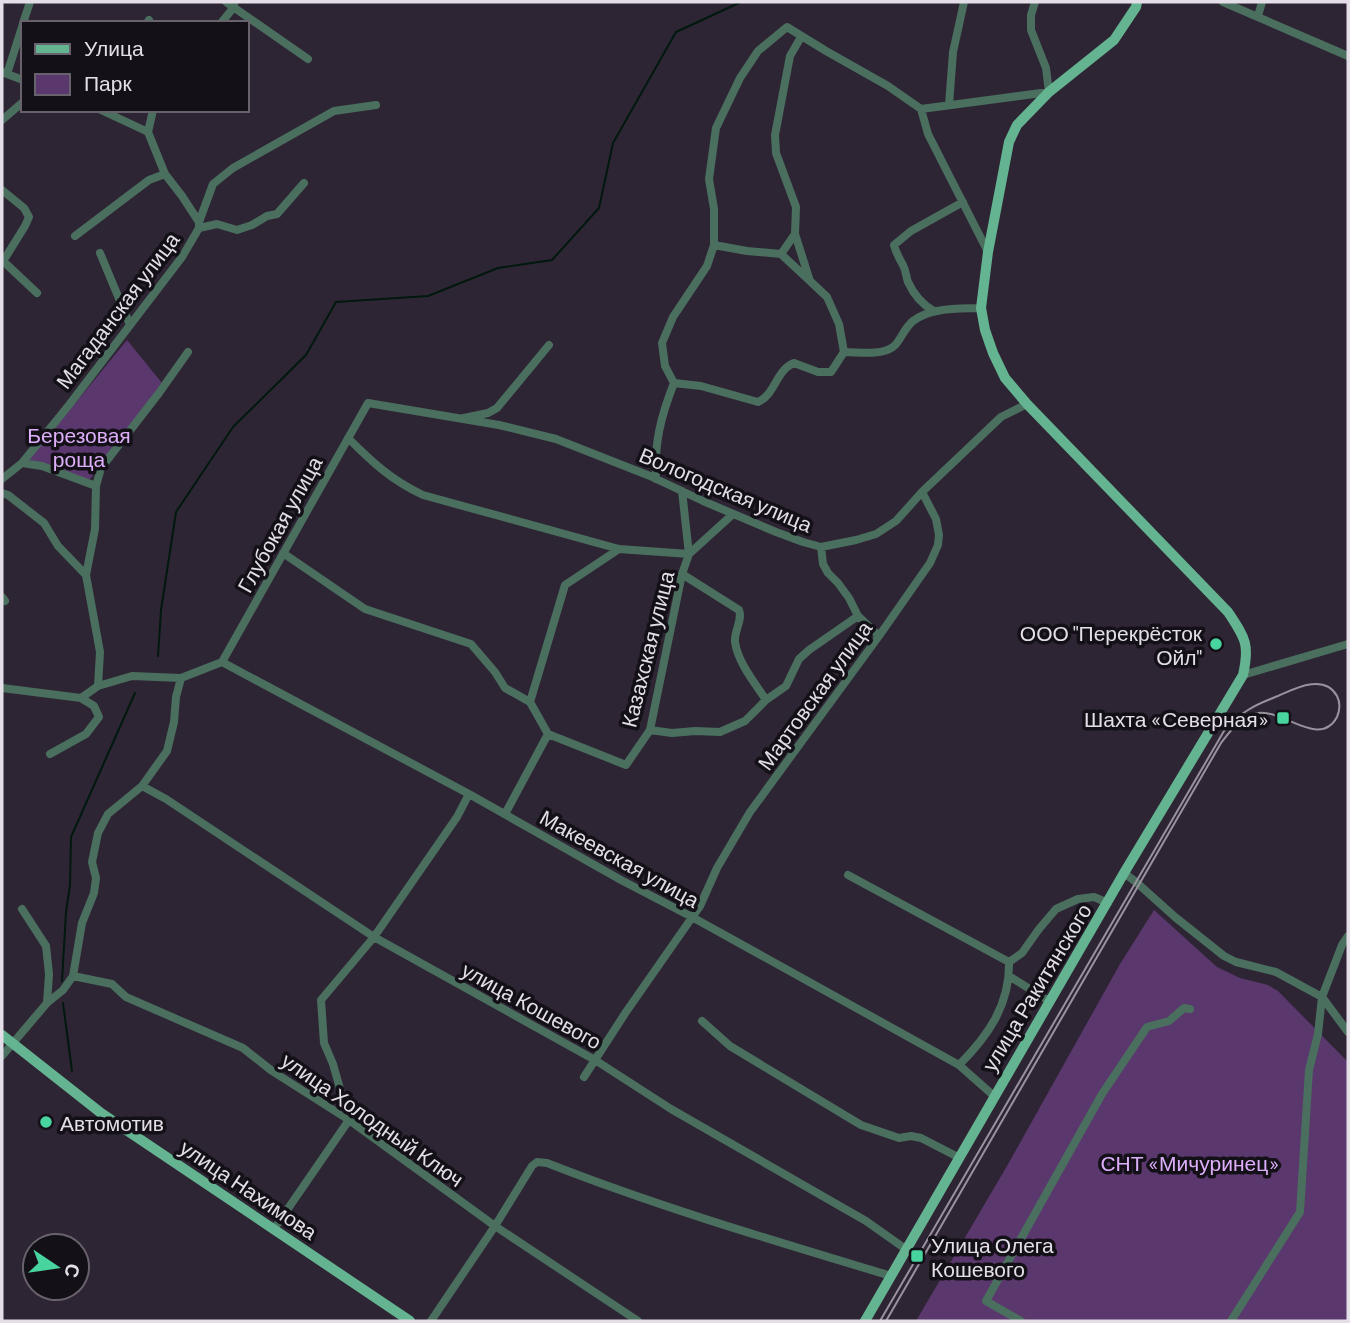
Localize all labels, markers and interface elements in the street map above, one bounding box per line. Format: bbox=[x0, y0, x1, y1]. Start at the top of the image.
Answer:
legend bbox=[21, 21, 248, 112]
text: Улица bbox=[84, 35, 144, 60]
text: Парк bbox=[84, 70, 132, 95]
street label: Магаданская улица bbox=[50, 227, 184, 393]
park label: Березовая роща bbox=[27, 422, 131, 471]
street label: Вологодская улица bbox=[636, 441, 816, 537]
street label: Глубокая улица bbox=[231, 451, 327, 596]
street label: Казахская улица bbox=[615, 568, 679, 730]
street label: Мартовская улица bbox=[752, 616, 877, 774]
place label: ООО "Перекрёсток Ойл" bbox=[1020, 620, 1203, 669]
marker: ООО "Перекрёсток Ойл" bbox=[1208, 636, 1224, 652]
place label: Шахта «Северная» bbox=[1084, 706, 1269, 731]
marker: Шахта «Северная» bbox=[1275, 710, 1291, 726]
street label: Макеевская улица bbox=[536, 804, 704, 912]
street label: улица Ракитянского bbox=[976, 899, 1096, 1075]
street label: улица Кошевого bbox=[458, 956, 606, 1054]
street label: улица Холодный Ключ bbox=[277, 1047, 469, 1191]
place label: Автомотив bbox=[60, 1110, 164, 1135]
marker: Автомотив bbox=[38, 1114, 54, 1130]
street label: улица Нахимова bbox=[176, 1134, 322, 1244]
park label: СНТ «Мичуринец» bbox=[1100, 1150, 1280, 1175]
north arrow bbox=[21, 1232, 91, 1302]
place label: Улица Олега Кошевого bbox=[931, 1232, 1054, 1281]
marker: Улица Олега Кошевого bbox=[909, 1248, 925, 1264]
text: С bbox=[60, 1262, 86, 1280]

